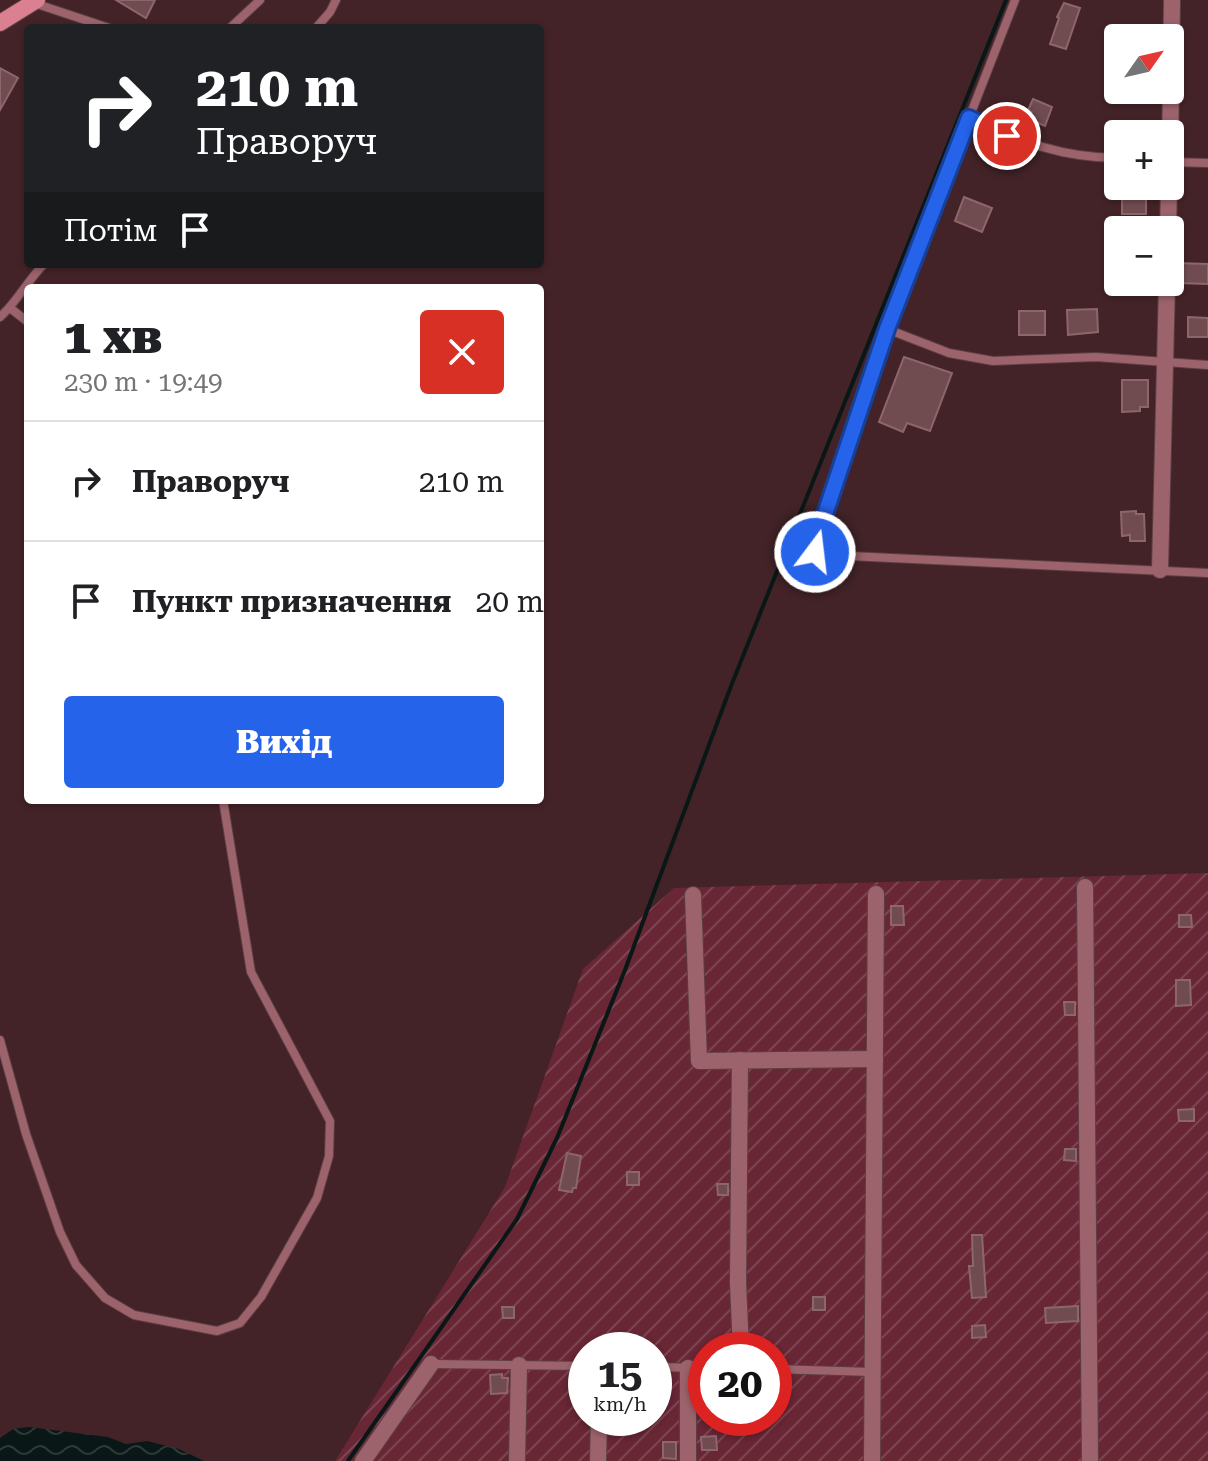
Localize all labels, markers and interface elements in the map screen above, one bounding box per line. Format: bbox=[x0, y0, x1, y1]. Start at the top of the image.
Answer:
north arrow bbox=[1104, 24, 1184, 104]
map controls bbox=[1104, 24, 1184, 296]
text: 210 m bbox=[196, 54, 358, 120]
icon: right bbox=[64, 56, 168, 160]
pin bbox=[973, 102, 1041, 170]
icon: arrive bbox=[985, 114, 1029, 158]
button: + bbox=[1104, 120, 1184, 200]
text: Праворуч bbox=[196, 121, 377, 163]
icon: arrive bbox=[173, 208, 217, 252]
text: Потім bbox=[64, 213, 157, 248]
button: − bbox=[1104, 216, 1184, 296]
text: 1 хв bbox=[64, 309, 162, 365]
button: close bbox=[420, 310, 504, 394]
text: 230 m · 19:49 bbox=[64, 367, 223, 397]
icon: right bbox=[64, 459, 108, 503]
text: Праворуч bbox=[132, 464, 289, 499]
text: 210 m bbox=[419, 464, 504, 499]
position arrow bbox=[773, 510, 857, 594]
icon: arrive bbox=[64, 579, 108, 623]
text: Пункт призначення bbox=[132, 584, 451, 619]
text: 20 m bbox=[475, 584, 544, 619]
button: Вихід bbox=[64, 696, 504, 788]
speed limit sign: 20 bbox=[688, 1332, 792, 1436]
text: 15 bbox=[598, 1350, 642, 1397]
text: km/h bbox=[593, 1392, 647, 1416]

